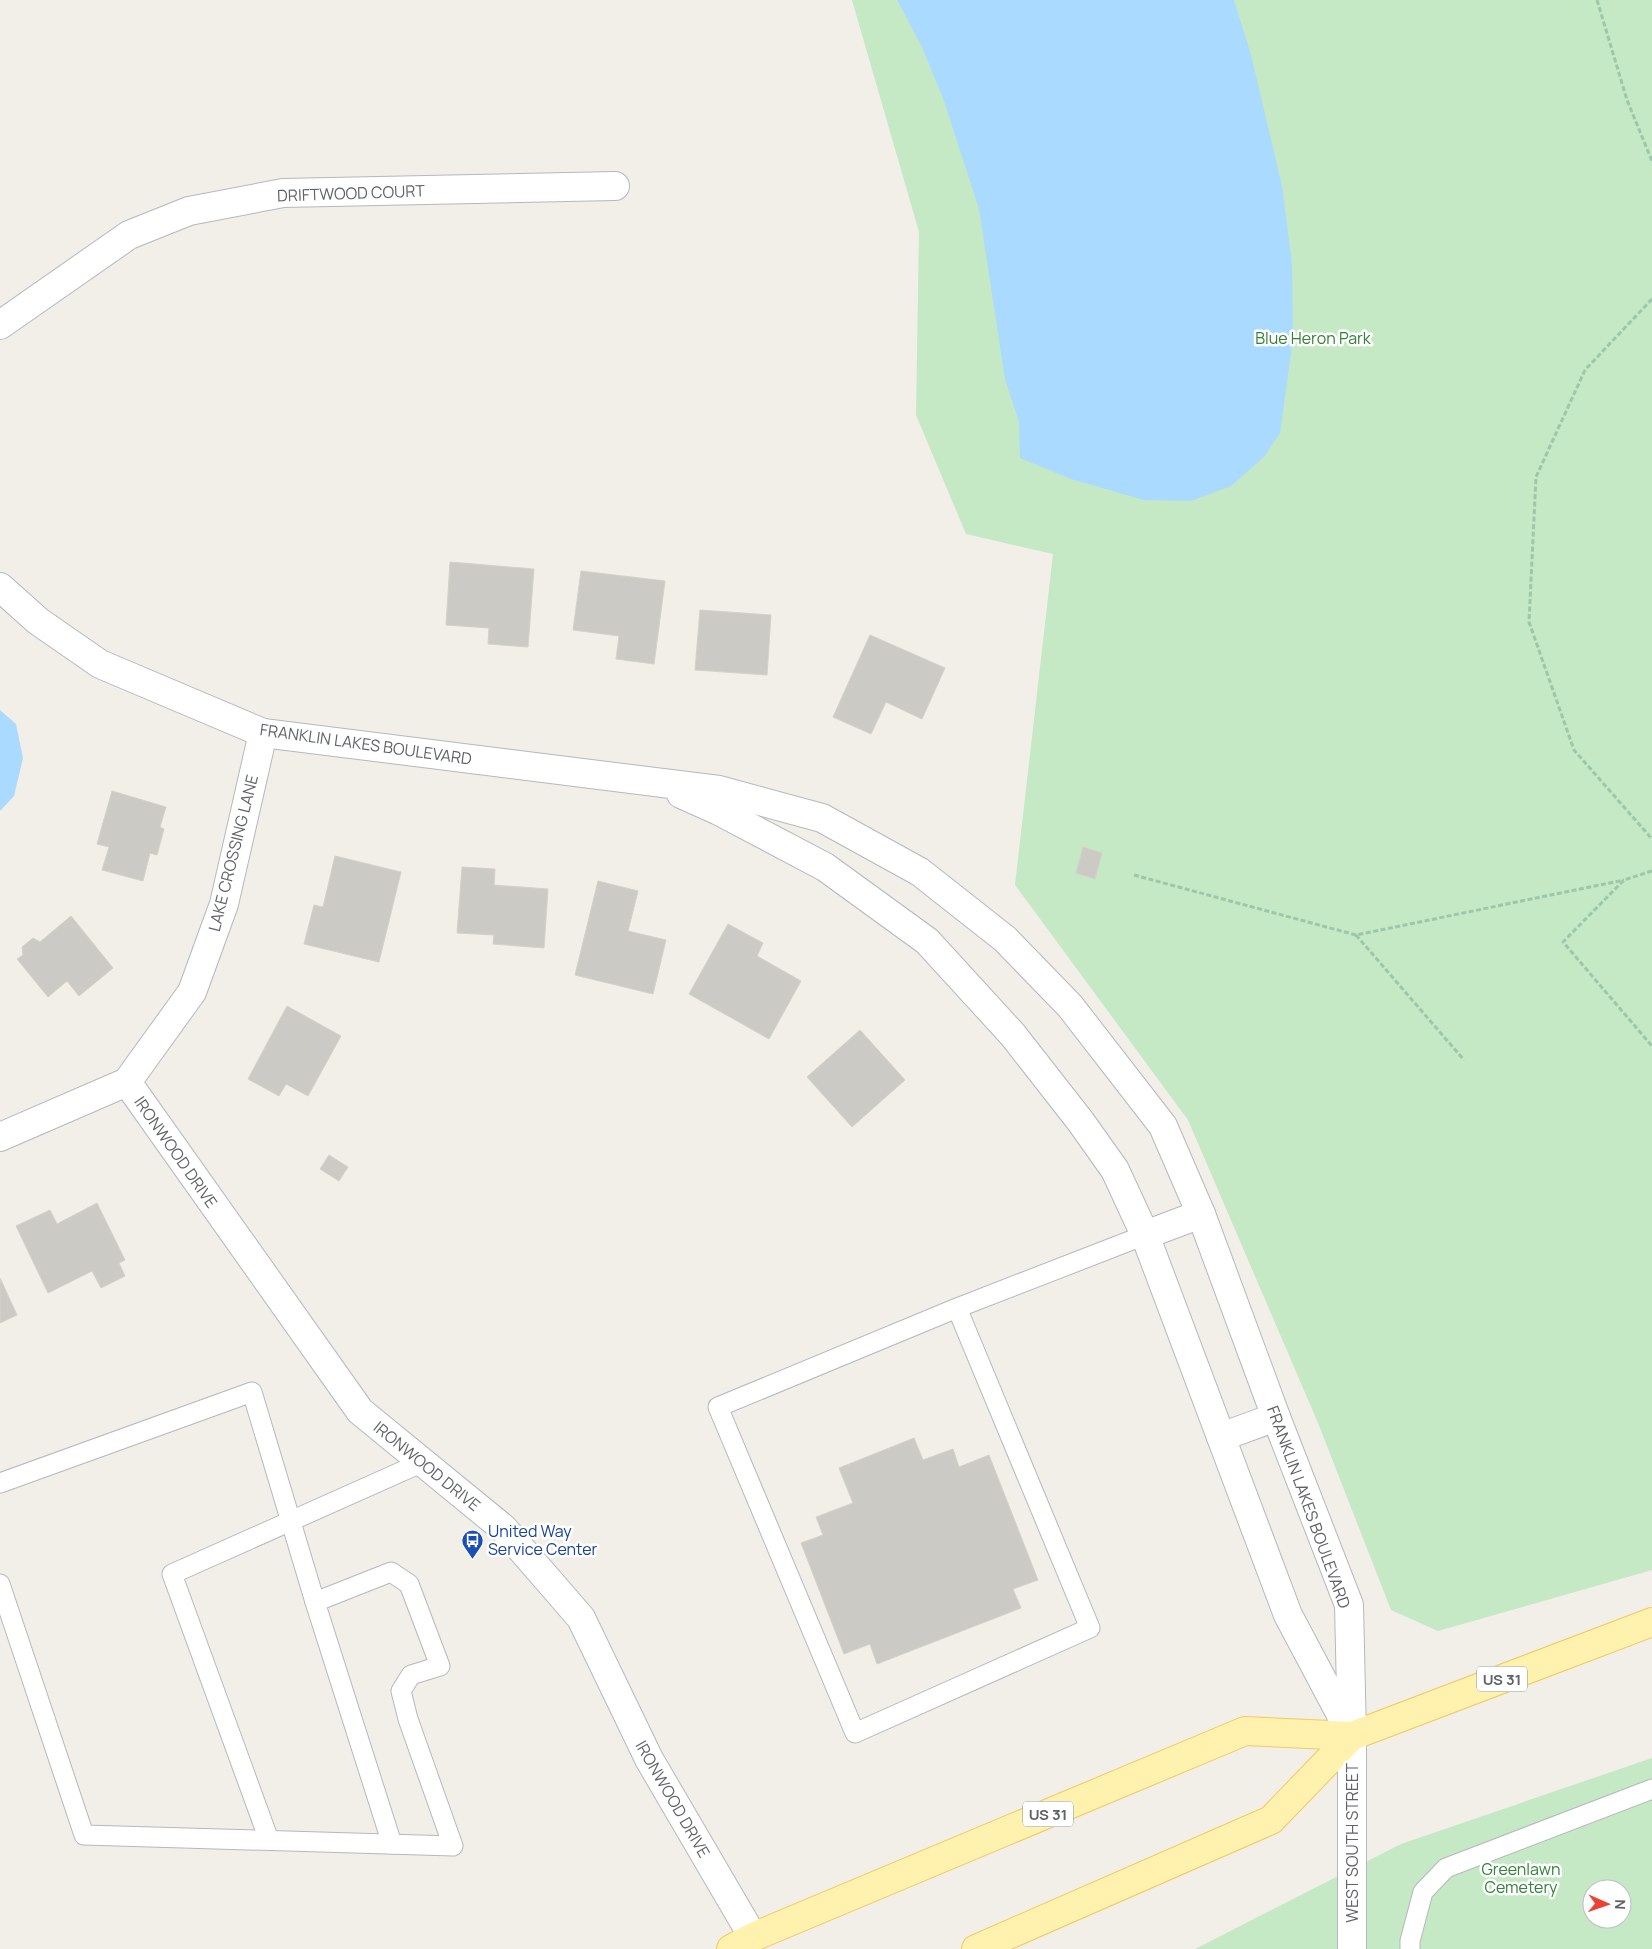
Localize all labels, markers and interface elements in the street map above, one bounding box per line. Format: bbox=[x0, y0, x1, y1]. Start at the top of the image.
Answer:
street label: DRIFTWOOD COURT bbox=[277, 179, 426, 207]
park label: Blue Heron Park bbox=[1255, 327, 1372, 349]
street label: FRANKLIN LAKES BOULEVARD bbox=[259, 718, 474, 770]
street label: LAKE CROSSING LANE bbox=[203, 772, 263, 934]
street label: IRONWOOD DRIVE bbox=[129, 1092, 223, 1212]
street label: FRANKLIN LAKES BOULEVARD bbox=[1262, 1403, 1356, 1611]
street label: IRONWOOD DRIVE bbox=[369, 1416, 485, 1516]
place label: United Way Service Center bbox=[488, 1520, 598, 1560]
bus stop icon: United Way Service Center bbox=[460, 1528, 484, 1559]
road number: US 31 bbox=[1477, 1666, 1527, 1692]
street label: IRONWOOD DRIVE bbox=[631, 1737, 715, 1861]
street label: WEST SOUTH STREET bbox=[1341, 1763, 1363, 1923]
road number: US 31 bbox=[1023, 1802, 1073, 1826]
park label: Greenlawn Cemetery bbox=[1482, 1858, 1560, 1898]
north arrow bbox=[1582, 1879, 1632, 1929]
text: N bbox=[1611, 1899, 1630, 1910]

